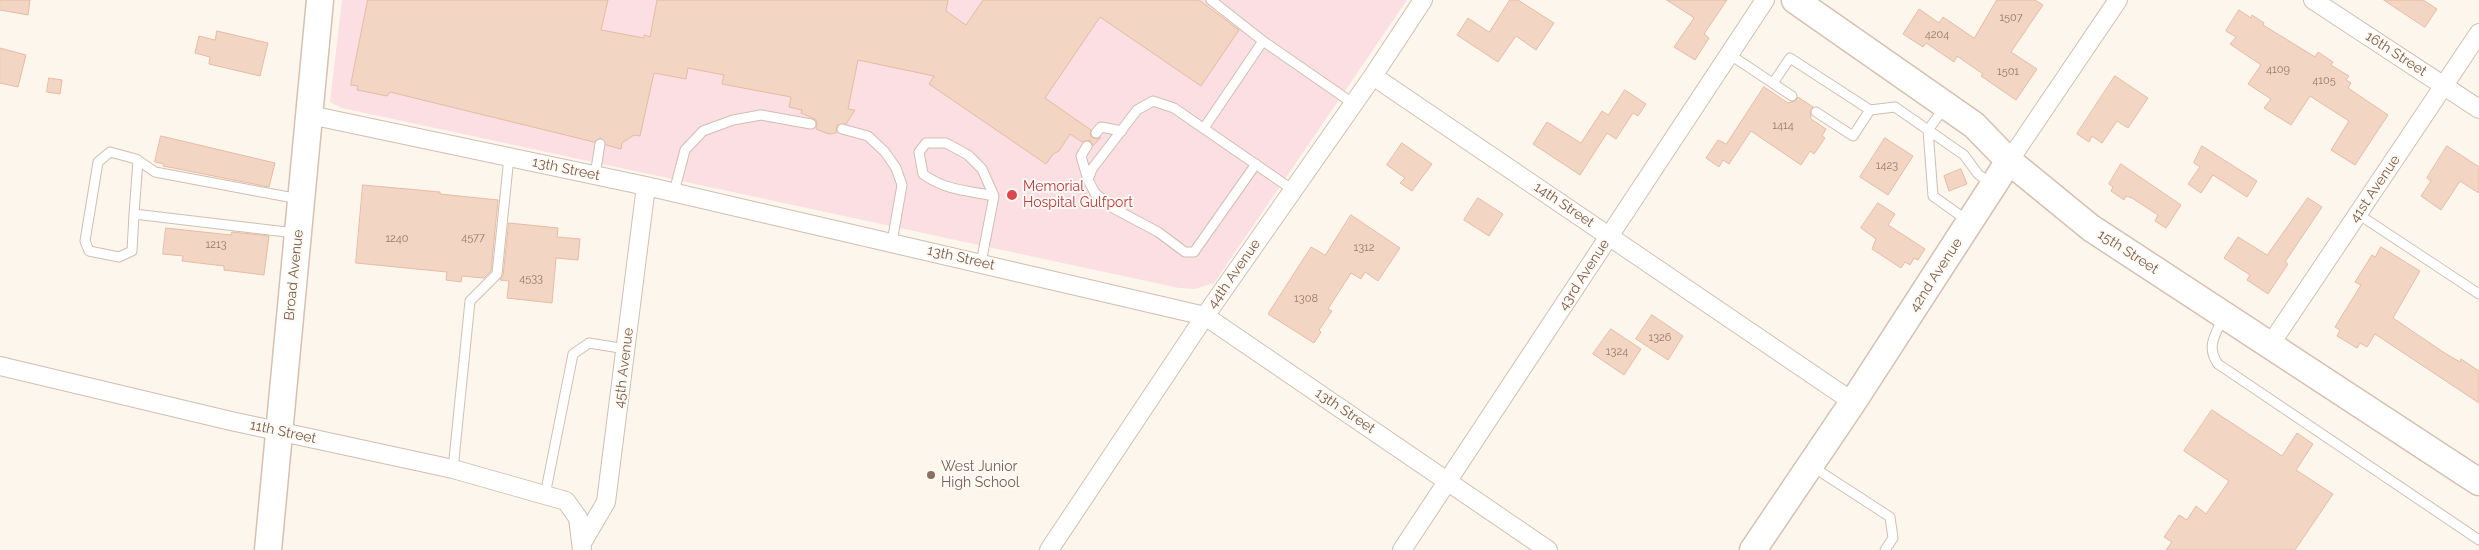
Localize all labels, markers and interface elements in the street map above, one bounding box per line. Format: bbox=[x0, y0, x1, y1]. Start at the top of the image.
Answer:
house number: 1507 bbox=[1999, 11, 2023, 25]
house number: 4204 bbox=[1925, 28, 1949, 42]
street label: 16th Street bbox=[2362, 28, 2430, 80]
house number: 4109 bbox=[2266, 63, 2290, 77]
house number: 1501 bbox=[1997, 65, 2019, 79]
house number: 4105 bbox=[2312, 74, 2336, 88]
house number: 1414 bbox=[1772, 119, 1794, 133]
street label: 41st Avenue bbox=[2346, 152, 2404, 226]
street label: 13th Street bbox=[531, 154, 601, 184]
house number: 1423 bbox=[1876, 159, 1898, 173]
place label: Memorial Hospital Gulfport bbox=[1023, 179, 1133, 212]
street label: 14th Street bbox=[1531, 179, 1597, 231]
marker: Memorial Hospital Gulfport bbox=[1005, 188, 1019, 202]
street label: 15th Street bbox=[2095, 226, 2161, 278]
street label: Broad Avenue bbox=[281, 229, 307, 321]
house number: 4577 bbox=[461, 231, 485, 245]
house number: 1240 bbox=[385, 232, 409, 246]
street label: 42nd Avenue bbox=[1906, 235, 1966, 315]
street label: 44th Avenue bbox=[1204, 236, 1264, 312]
street label: 43rd Avenue bbox=[1555, 236, 1613, 314]
house number: 1213 bbox=[205, 238, 227, 252]
house number: 1312 bbox=[1353, 241, 1375, 255]
street label: 13th Street bbox=[926, 242, 996, 274]
house number: 4533 bbox=[519, 272, 543, 286]
house number: 1308 bbox=[1294, 292, 1318, 306]
street label: 45th Avenue bbox=[611, 327, 637, 409]
house number: 1326 bbox=[1649, 331, 1671, 345]
house number: 1324 bbox=[1606, 345, 1628, 359]
street label: 13th Street bbox=[1312, 385, 1378, 437]
street label: 11th Street bbox=[248, 417, 318, 447]
place label: West Junior High School bbox=[941, 459, 1020, 492]
marker: West Junior High School bbox=[925, 469, 937, 481]

